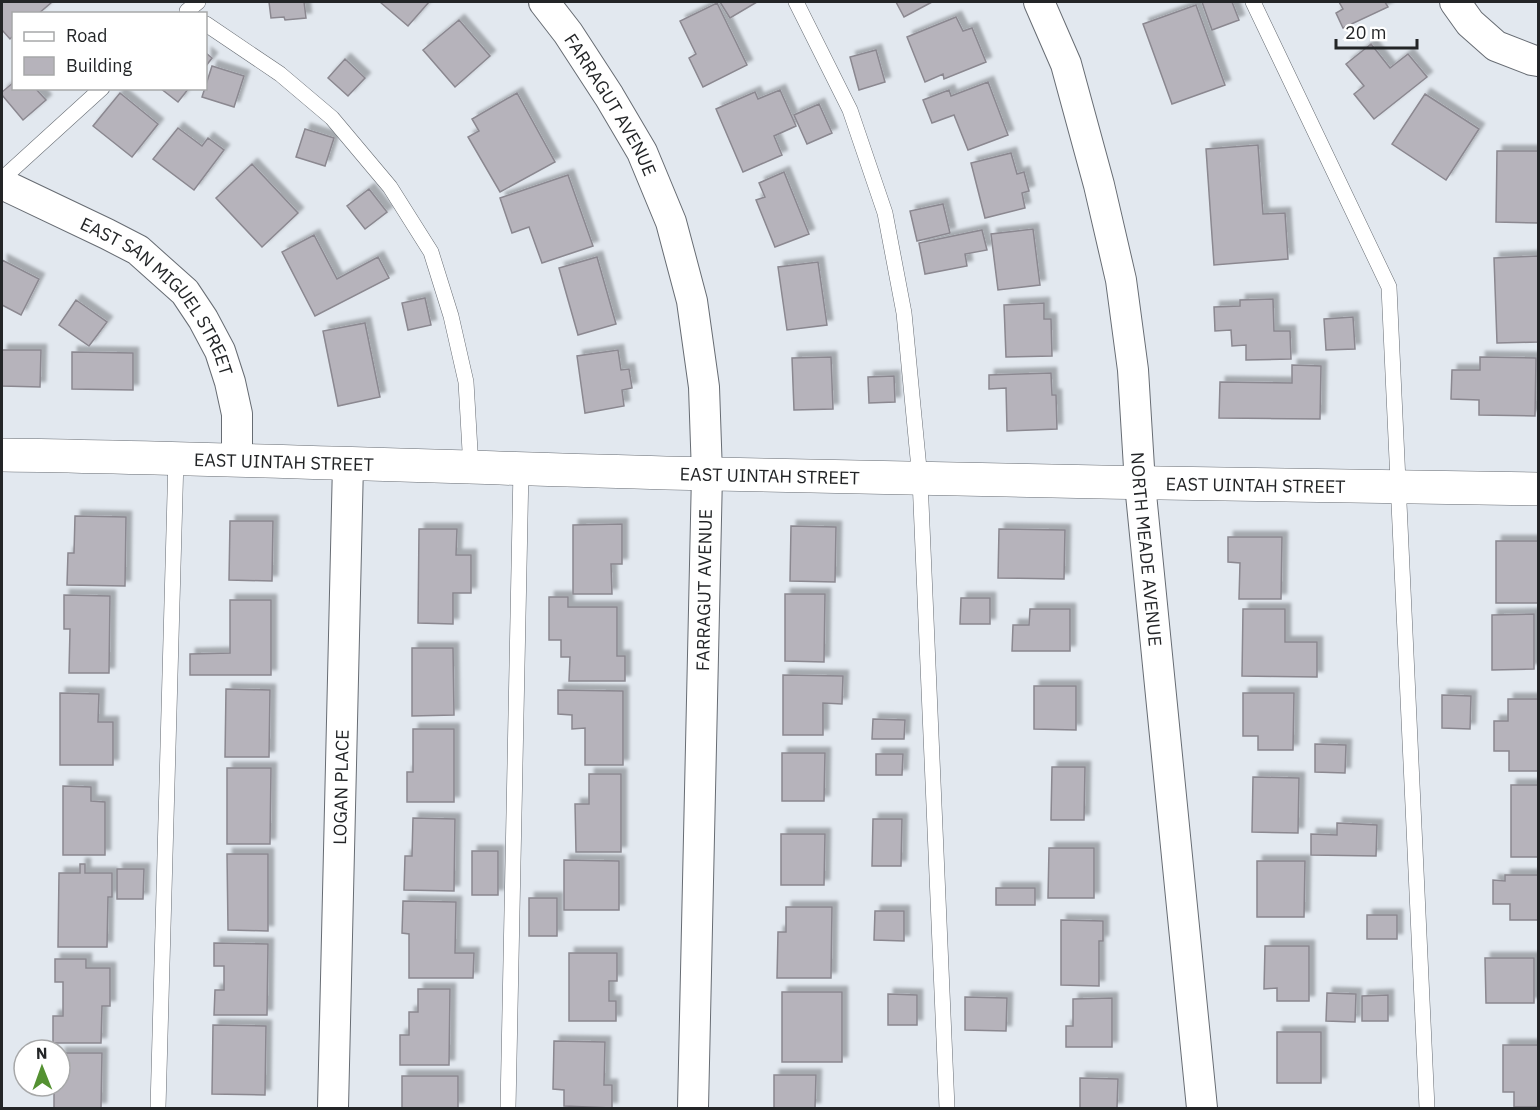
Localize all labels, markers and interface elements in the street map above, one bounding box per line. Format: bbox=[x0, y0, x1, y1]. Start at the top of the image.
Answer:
legend bbox=[12, 12, 207, 90]
scale bar bbox=[1336, 12, 1417, 50]
text: 20 m bbox=[1345, 21, 1387, 44]
text: Road bbox=[66, 24, 107, 47]
street label: FARRAGUT AVENUE bbox=[560, 29, 662, 179]
text: Building bbox=[66, 54, 133, 77]
street label: EAST SAN MIGUEL STREET bbox=[77, 212, 239, 378]
street label: EAST UINTAH STREET bbox=[194, 447, 374, 476]
street label: NORTH MEADE AVENUE bbox=[1127, 451, 1168, 647]
street label: EAST UINTAH STREET bbox=[679, 462, 860, 489]
street label: EAST UINTAH STREET bbox=[1165, 472, 1346, 498]
street label: FARRAGUT AVENUE bbox=[691, 509, 717, 671]
street label: LOGAN PLACE bbox=[328, 729, 353, 845]
north arrow bbox=[12, 1038, 72, 1098]
text: N bbox=[36, 1043, 48, 1063]

